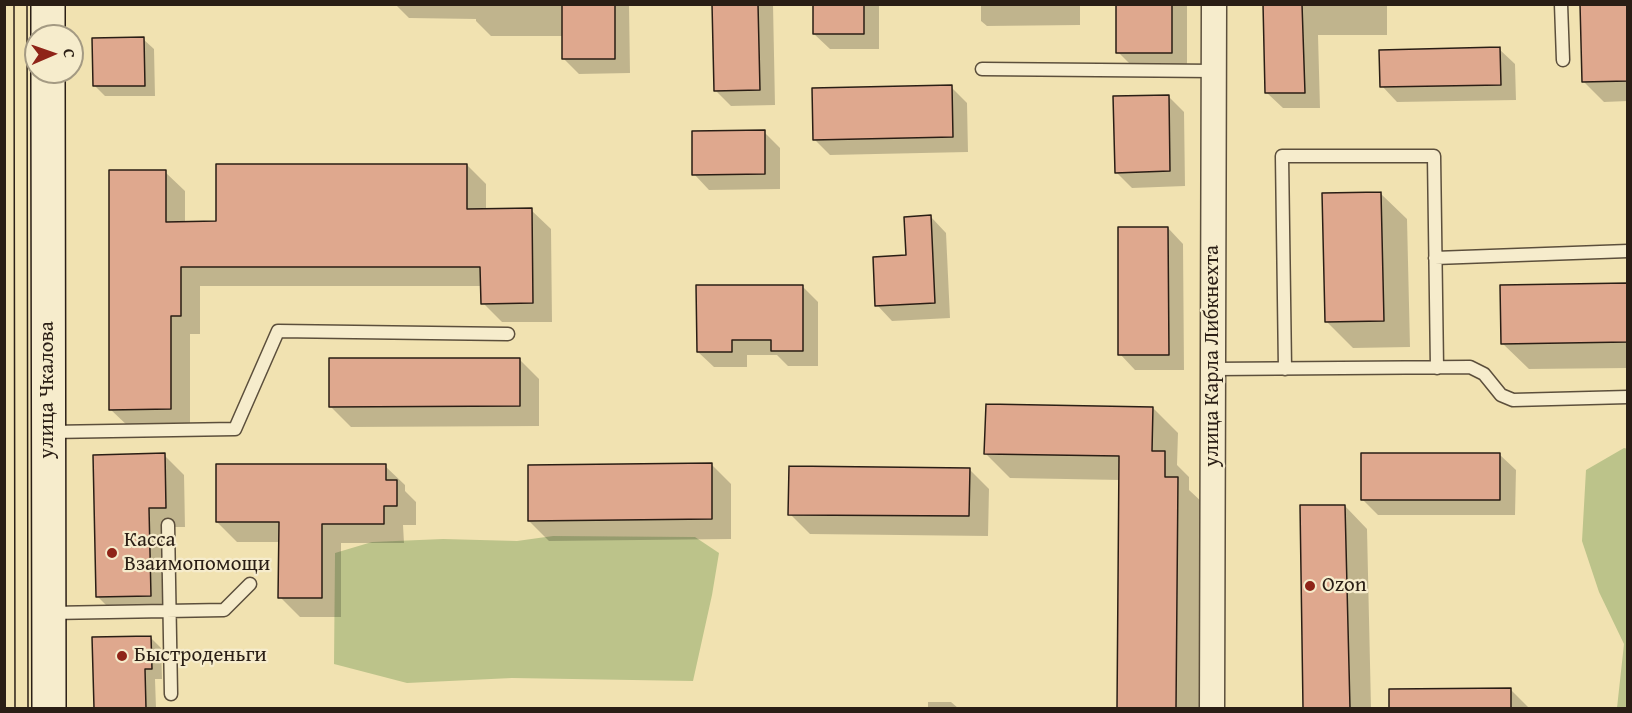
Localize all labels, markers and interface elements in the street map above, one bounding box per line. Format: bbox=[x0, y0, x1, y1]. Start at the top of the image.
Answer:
north arrow bbox=[24, 24, 84, 84]
text: С bbox=[58, 48, 82, 58]
street label: улица Карла Либкнехта bbox=[1200, 245, 1226, 467]
street label: улица Чкалова bbox=[35, 321, 61, 459]
place label: Касса Взаимопомощи bbox=[124, 528, 270, 578]
marker: Касса Взаимопомощи bbox=[105, 546, 119, 560]
place label: Ozon bbox=[1322, 573, 1366, 599]
marker: Ozon bbox=[1303, 579, 1317, 593]
place label: Быстроденьги bbox=[134, 643, 267, 669]
marker: Быстроденьги bbox=[115, 649, 129, 663]

